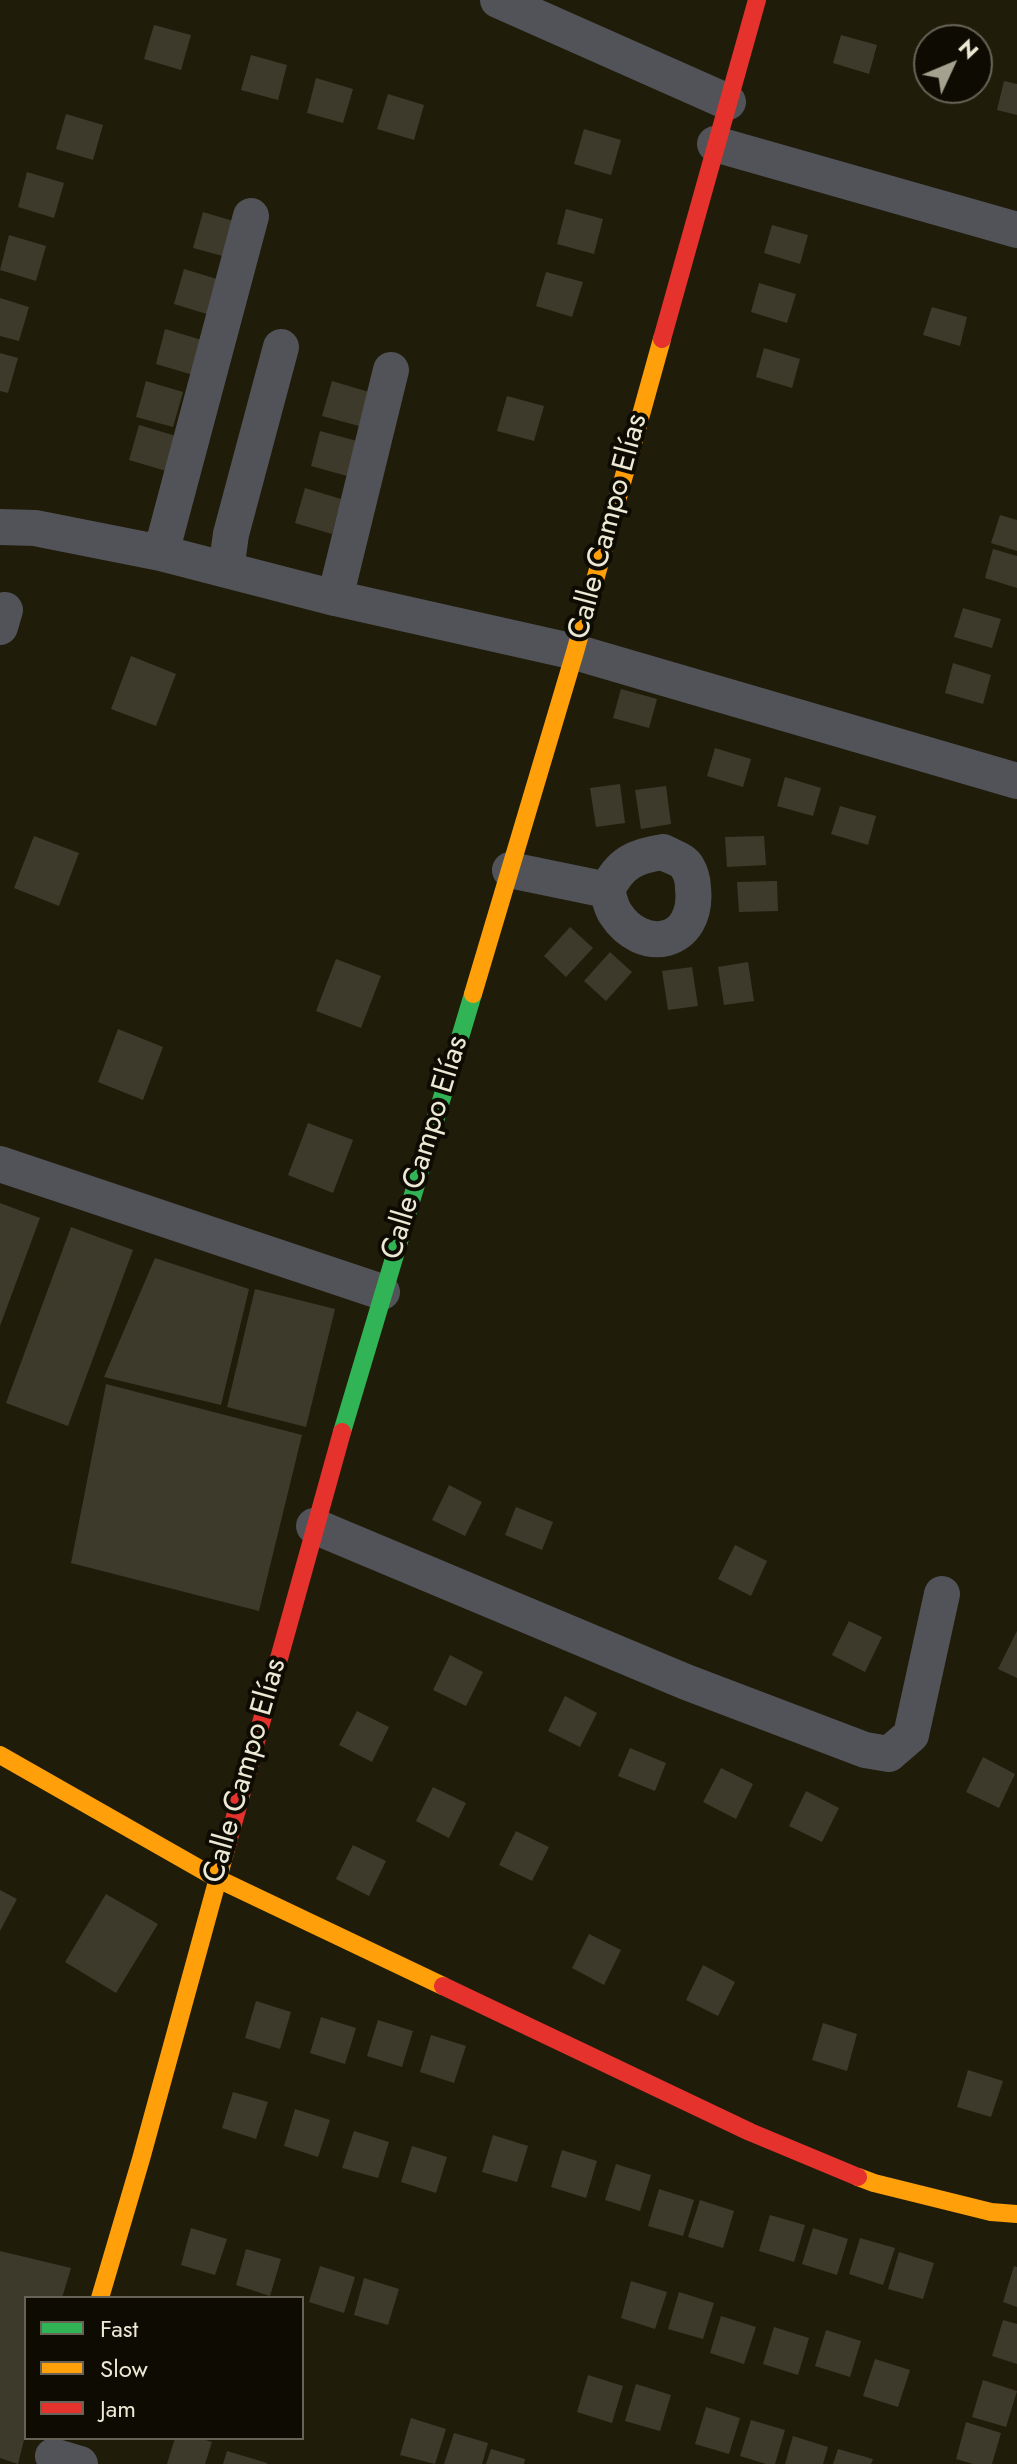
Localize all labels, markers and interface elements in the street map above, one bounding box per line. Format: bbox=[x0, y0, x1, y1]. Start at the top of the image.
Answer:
north arrow bbox=[913, 24, 993, 104]
text: N bbox=[951, 31, 986, 66]
street label: Calle Campo Elías bbox=[562, 410, 656, 644]
street label: Calle Campo Elías bbox=[375, 1032, 477, 1264]
street label: Calle Campo Elías bbox=[197, 1655, 295, 1887]
legend bbox=[24, 2296, 304, 2440]
text: Fast bbox=[100, 2311, 138, 2346]
text: Slow bbox=[100, 2351, 148, 2386]
text: Jam bbox=[100, 2391, 136, 2426]

